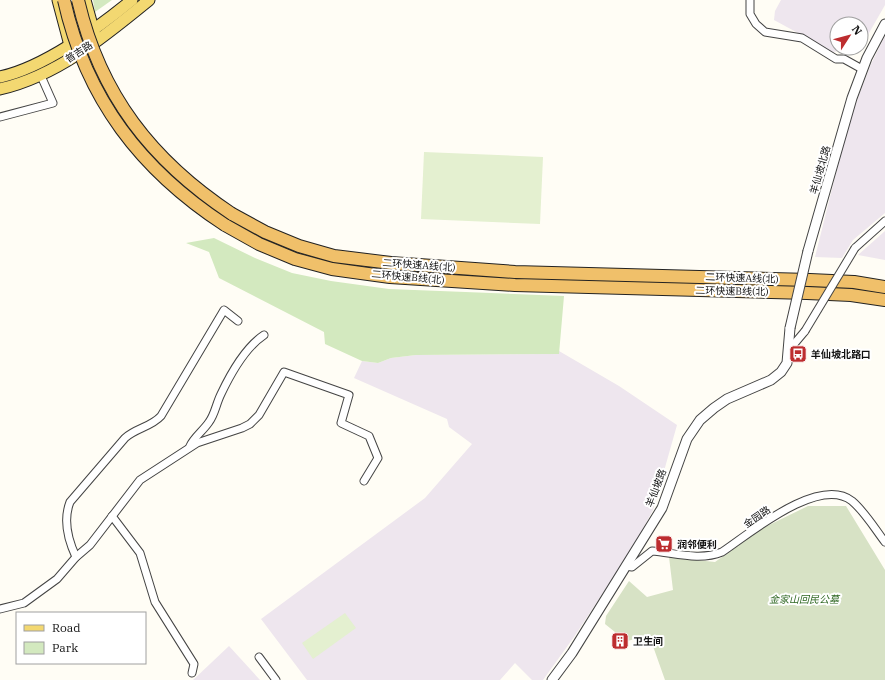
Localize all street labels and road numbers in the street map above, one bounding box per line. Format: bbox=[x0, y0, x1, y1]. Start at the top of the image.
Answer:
street label: 普吉路 bbox=[63, 38, 95, 66]
street label: 羊仙坡北路 bbox=[807, 144, 833, 196]
street label: 二环快速A线(北) bbox=[382, 256, 456, 274]
street label: 二环快速B线(北) bbox=[371, 267, 445, 287]
street label: 二环快速A线(北) bbox=[705, 270, 779, 286]
street label: 二环快速B线(北) bbox=[695, 284, 769, 298]
street label: 羊仙坡路 bbox=[643, 467, 669, 509]
street label: 金园路 bbox=[741, 503, 773, 531]

